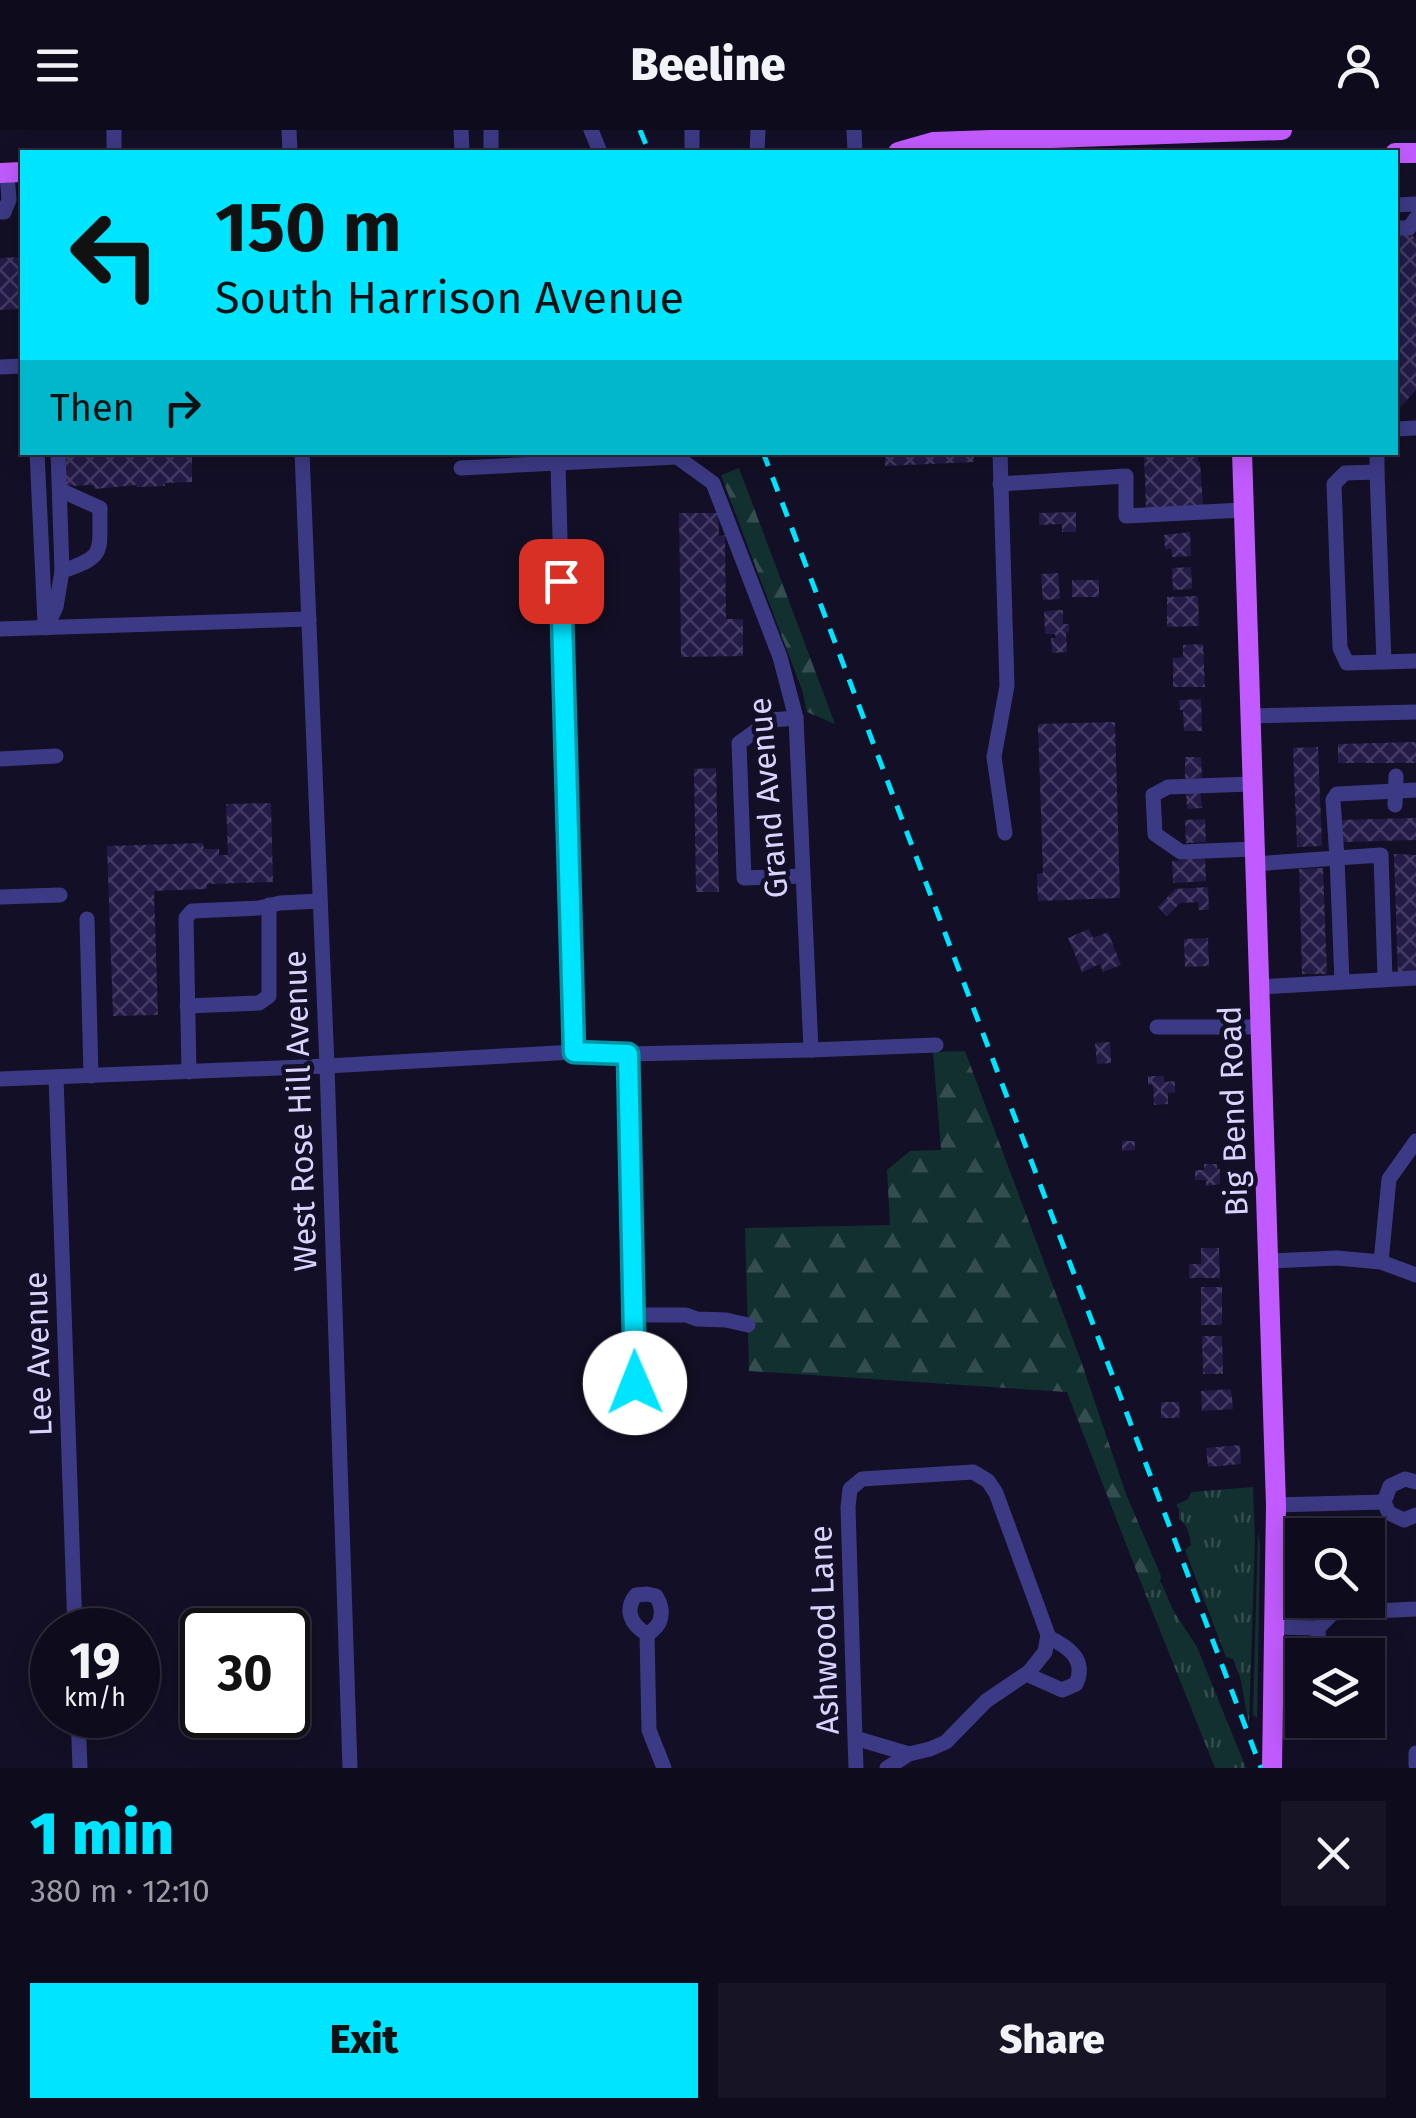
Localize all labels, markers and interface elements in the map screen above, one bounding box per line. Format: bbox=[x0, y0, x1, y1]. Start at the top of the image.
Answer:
icon: menu bbox=[30, 38, 85, 93]
text: Beeline bbox=[631, 38, 785, 92]
icon: person bbox=[1331, 38, 1386, 93]
text: 150 m bbox=[215, 186, 402, 270]
icon: left bbox=[50, 190, 180, 320]
text: South Harrison Avenue bbox=[215, 271, 684, 325]
icon: right bbox=[155, 380, 210, 435]
text: Then bbox=[50, 385, 135, 431]
pin bbox=[519, 539, 604, 624]
icon: arrive bbox=[534, 554, 589, 609]
street label: Grand Avenue bbox=[740, 696, 796, 900]
street label: West Rose Hill Avenue bbox=[275, 950, 325, 1272]
street label: Big Bend Road bbox=[1210, 1005, 1256, 1217]
street label: Lee Avenue bbox=[16, 1271, 60, 1437]
position arrow bbox=[583, 1331, 687, 1435]
map controls bbox=[1285, 1518, 1385, 1738]
button: search bbox=[1285, 1518, 1385, 1618]
street label: Ashwood Lane bbox=[801, 1525, 847, 1735]
speed limit sign: 30 bbox=[180, 1608, 310, 1738]
text: 19 bbox=[69, 1631, 121, 1691]
button: layers bbox=[1285, 1638, 1385, 1738]
text: km/h bbox=[64, 1683, 126, 1713]
text: 1 min bbox=[30, 1798, 174, 1870]
button: close bbox=[1281, 1801, 1386, 1906]
text: 380 m · 12:10 bbox=[30, 1872, 210, 1910]
button: Exit bbox=[30, 1983, 698, 2098]
button: Share bbox=[718, 1983, 1386, 2098]

